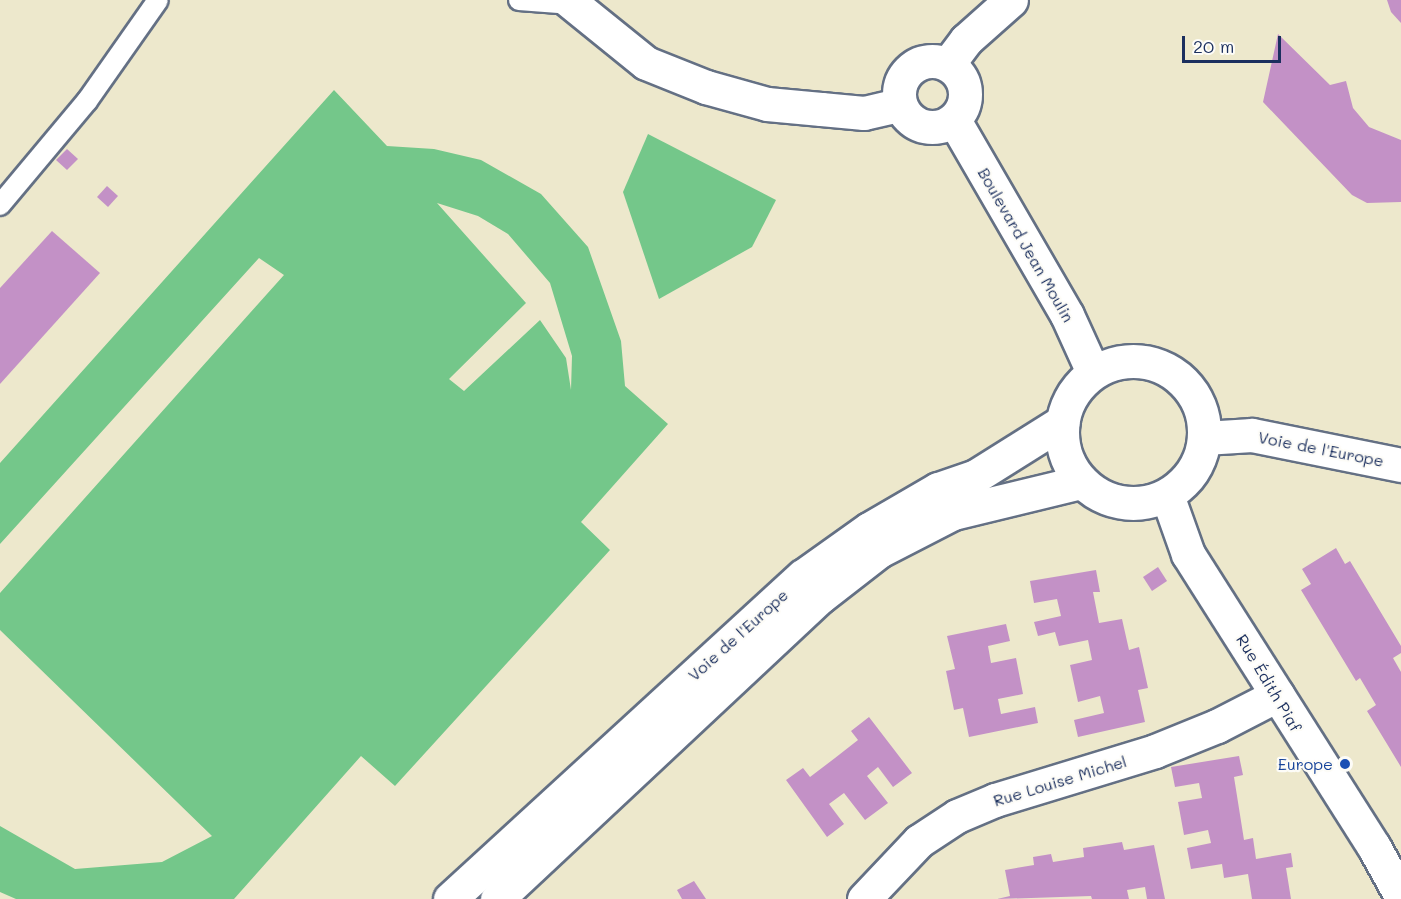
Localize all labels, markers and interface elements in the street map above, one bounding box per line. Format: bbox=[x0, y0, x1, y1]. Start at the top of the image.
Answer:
scale bar bbox=[1185, 24, 1284, 62]
text: 20 m bbox=[1193, 34, 1234, 58]
street label: Boulevard Jean Moulin bbox=[974, 164, 1078, 326]
street label: Voie de l'Europe bbox=[1257, 427, 1385, 471]
street label: Voie de l'Europe bbox=[684, 585, 792, 685]
street label: Rue Édith Piaf bbox=[1232, 631, 1306, 735]
street label: Rue Louise Michel bbox=[991, 752, 1129, 810]
place label: Europe bbox=[1278, 754, 1333, 774]
marker: Europe bbox=[1338, 757, 1352, 771]

